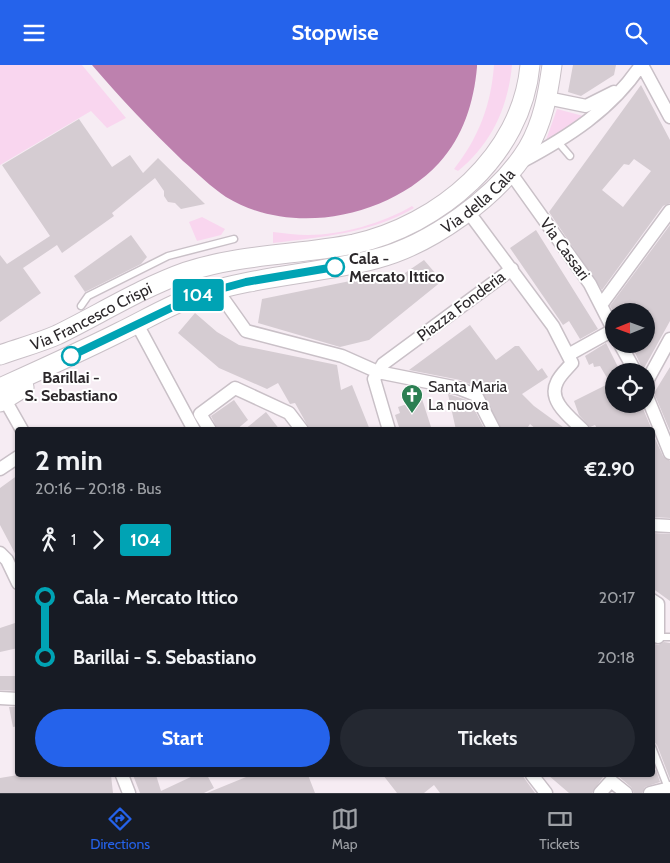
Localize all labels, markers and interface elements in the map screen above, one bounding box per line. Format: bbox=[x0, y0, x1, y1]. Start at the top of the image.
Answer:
icon: menu bbox=[20, 19, 48, 47]
text: Stopwise bbox=[292, 19, 378, 46]
icon: search bbox=[622, 19, 650, 47]
street label: Via della Cala bbox=[437, 164, 519, 237]
street label: Via Cassari bbox=[536, 214, 594, 284]
place label: Cala - Mercato Ittico bbox=[349, 249, 444, 286]
marker: Cala - Mercato Ittico bbox=[325, 257, 345, 277]
street label: Piazza Fonderia bbox=[413, 267, 509, 345]
street label: Via Francesco Crispi bbox=[28, 278, 155, 354]
line badge: 104 bbox=[169, 279, 227, 311]
text: 104 bbox=[183, 284, 213, 306]
north arrow bbox=[605, 303, 655, 353]
map controls bbox=[605, 303, 655, 413]
marker: Barillai - S. Sebastiano bbox=[61, 346, 81, 366]
button: locate bbox=[605, 363, 655, 413]
place label: Barillai - S. Sebastiano bbox=[24, 368, 118, 405]
place label: Santa Maria La nuova bbox=[428, 377, 508, 414]
church icon: Santa Maria La nuova bbox=[400, 383, 424, 414]
text: 2 min bbox=[35, 443, 103, 477]
text: €2.90 bbox=[585, 458, 635, 481]
text: 20:16 – 20:18 · Bus bbox=[35, 479, 161, 498]
icon: walk bbox=[35, 526, 63, 554]
icon: forward bbox=[84, 526, 112, 554]
text: 104 bbox=[130, 529, 161, 551]
text: 1 bbox=[71, 530, 76, 549]
text: Cala - Mercato Ittico bbox=[73, 586, 238, 609]
text: 20:17 bbox=[599, 588, 635, 607]
text: Barillai - S. Sebastiano bbox=[73, 646, 256, 669]
text: 20:18 bbox=[597, 648, 635, 667]
button: Start bbox=[35, 709, 330, 767]
button: Tickets bbox=[340, 709, 635, 767]
tab: Directions bbox=[90, 805, 150, 853]
tab: Map bbox=[331, 805, 359, 853]
tab: Tickets bbox=[539, 805, 580, 853]

